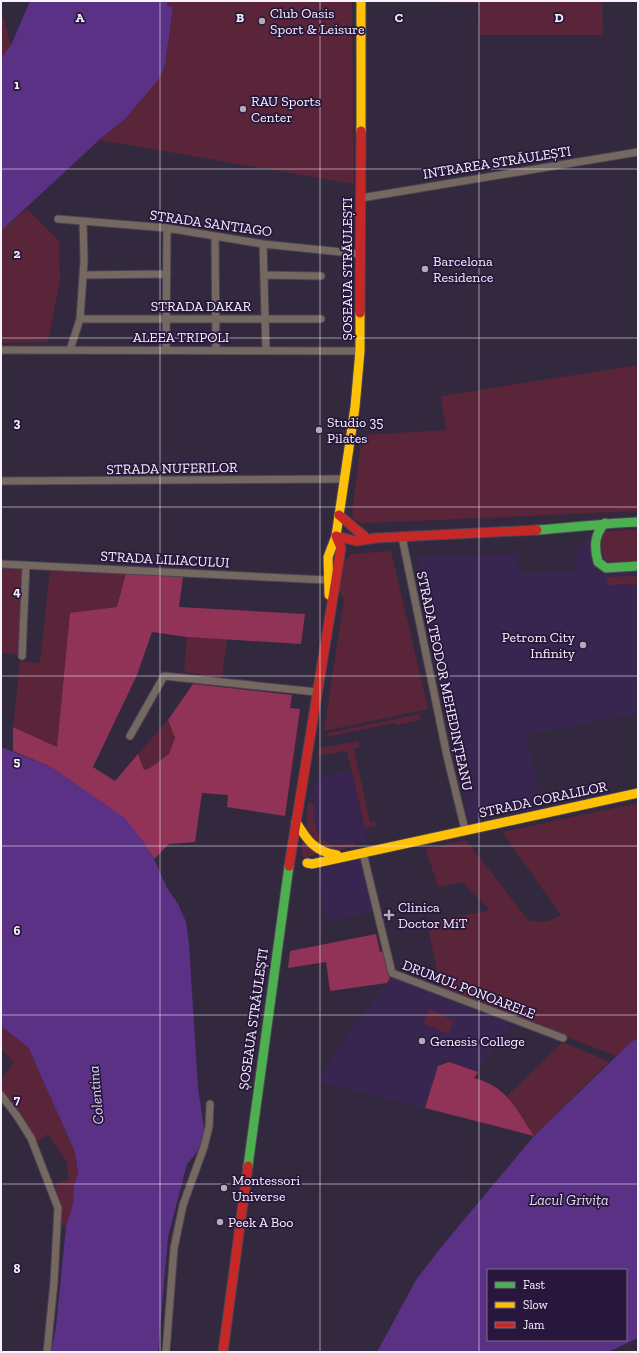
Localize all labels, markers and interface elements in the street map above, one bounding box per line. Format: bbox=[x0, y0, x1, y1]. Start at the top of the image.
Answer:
place label: Club Oasis Sport & Leisure bbox=[270, 5, 365, 38]
text: A bbox=[76, 10, 85, 25]
text: B bbox=[236, 10, 244, 25]
text: C bbox=[395, 10, 403, 25]
text: D bbox=[554, 10, 564, 25]
marker: Club Oasis Sport & Leisure bbox=[257, 16, 267, 26]
text: 1 bbox=[14, 77, 20, 92]
place label: RAU Sports Center bbox=[251, 93, 321, 126]
marker: RAU Sports Center bbox=[238, 104, 248, 114]
street label: INTRAREA STRĂULEȘTI bbox=[422, 142, 572, 183]
street label: ȘOSEAUA STRĂULEȘTI bbox=[339, 198, 356, 340]
street label: STRADA SANTIAGO bbox=[149, 206, 273, 241]
text: 2 bbox=[14, 246, 21, 261]
place label: Barcelona Residence bbox=[433, 253, 494, 286]
marker: Barcelona Residence bbox=[420, 264, 430, 274]
street label: STRADA DAKAR bbox=[151, 298, 252, 315]
street label: ALEEA TRIPOLI bbox=[133, 329, 229, 346]
place label: Studio 35 Pilates bbox=[327, 414, 384, 447]
text: 3 bbox=[14, 415, 21, 430]
marker: Studio 35 Pilates bbox=[314, 425, 324, 435]
street label: STRADA NUFERILOR bbox=[106, 459, 238, 478]
street label: STRADA LILIACULUI bbox=[100, 548, 230, 571]
street label: STRADA TEODOR MEHEDINȚEANU bbox=[413, 570, 476, 792]
text: 4 bbox=[13, 584, 21, 599]
place label: Petrom City Infinity bbox=[502, 629, 576, 662]
marker: Petrom City Infinity bbox=[578, 640, 588, 650]
text: 5 bbox=[14, 754, 21, 769]
street label: STRADA CORALILOR bbox=[478, 778, 609, 821]
place label: Clinica Doctor MiT bbox=[398, 899, 468, 932]
marker: Clinica Doctor MiT bbox=[383, 909, 395, 921]
text: 6 bbox=[14, 923, 21, 938]
street label: ȘOSEAUA STRĂULEȘTI bbox=[235, 947, 272, 1091]
street label: DRUMUL PONOARELE bbox=[400, 956, 538, 1023]
place label: Genesis College bbox=[430, 1033, 525, 1050]
marker: Genesis College bbox=[417, 1036, 427, 1046]
water label: Colentina bbox=[84, 1065, 108, 1125]
text: 7 bbox=[14, 1092, 21, 1107]
place label: Montessori Universe bbox=[232, 1172, 300, 1205]
marker: Montessori Universe bbox=[219, 1183, 229, 1193]
water label: Lacul Grivița bbox=[529, 1191, 609, 1209]
place label: Peek A Boo bbox=[228, 1214, 294, 1231]
marker: Peek A Boo bbox=[215, 1217, 225, 1227]
text: 8 bbox=[13, 1261, 21, 1276]
legend bbox=[487, 1269, 627, 1341]
text: Fast bbox=[523, 1278, 546, 1292]
text: Slow bbox=[523, 1298, 549, 1312]
text: Jam bbox=[523, 1318, 545, 1332]

